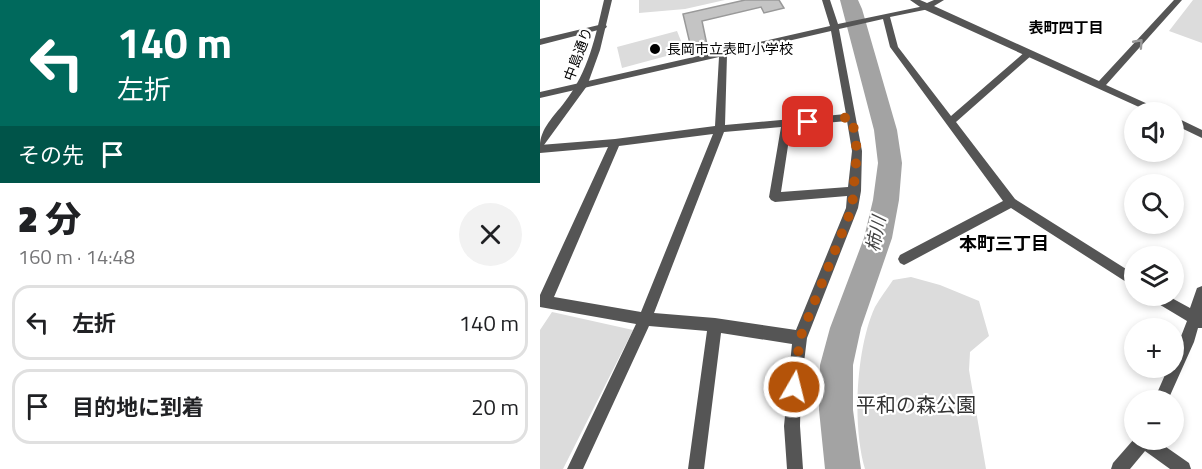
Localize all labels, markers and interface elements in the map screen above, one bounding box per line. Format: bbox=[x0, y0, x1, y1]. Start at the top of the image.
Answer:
text: 140 m bbox=[117, 10, 232, 74]
district label: 表町四丁目 bbox=[1028, 16, 1104, 39]
icon: left bbox=[18, 24, 96, 102]
street label: 中島通り bbox=[558, 24, 597, 84]
place label: 長岡市立表町小学校 bbox=[667, 38, 793, 59]
one-way arrow bbox=[1132, 39, 1143, 50]
marker: 長岡市立表町小学校 bbox=[648, 42, 662, 56]
text: 左折 bbox=[117, 68, 171, 109]
pin bbox=[782, 96, 833, 147]
map controls bbox=[1124, 102, 1184, 450]
button: sound bbox=[1124, 102, 1184, 162]
icon: arrive bbox=[791, 105, 824, 138]
text: その先 bbox=[18, 138, 84, 172]
icon: arrive bbox=[96, 138, 129, 171]
button: search bbox=[1124, 174, 1184, 234]
text: 2 分 bbox=[18, 191, 82, 246]
button: close bbox=[459, 203, 522, 266]
water label: 柿川 bbox=[859, 212, 893, 254]
district label: 本町三丁目 bbox=[959, 230, 1049, 257]
text: 160 m · 14:48 bbox=[18, 241, 135, 272]
button: layers bbox=[1124, 246, 1184, 306]
icon: left bbox=[21, 306, 54, 339]
text: 左折 bbox=[72, 306, 116, 340]
text: 140 m bbox=[459, 306, 519, 340]
button: + bbox=[1124, 318, 1184, 378]
position arrow bbox=[762, 355, 826, 419]
park label: 平和の森公園 bbox=[856, 389, 976, 420]
icon: arrive bbox=[21, 390, 54, 423]
text: 目的地に到着 bbox=[72, 390, 204, 424]
text: 20 m bbox=[471, 390, 519, 424]
button: − bbox=[1124, 390, 1184, 450]

